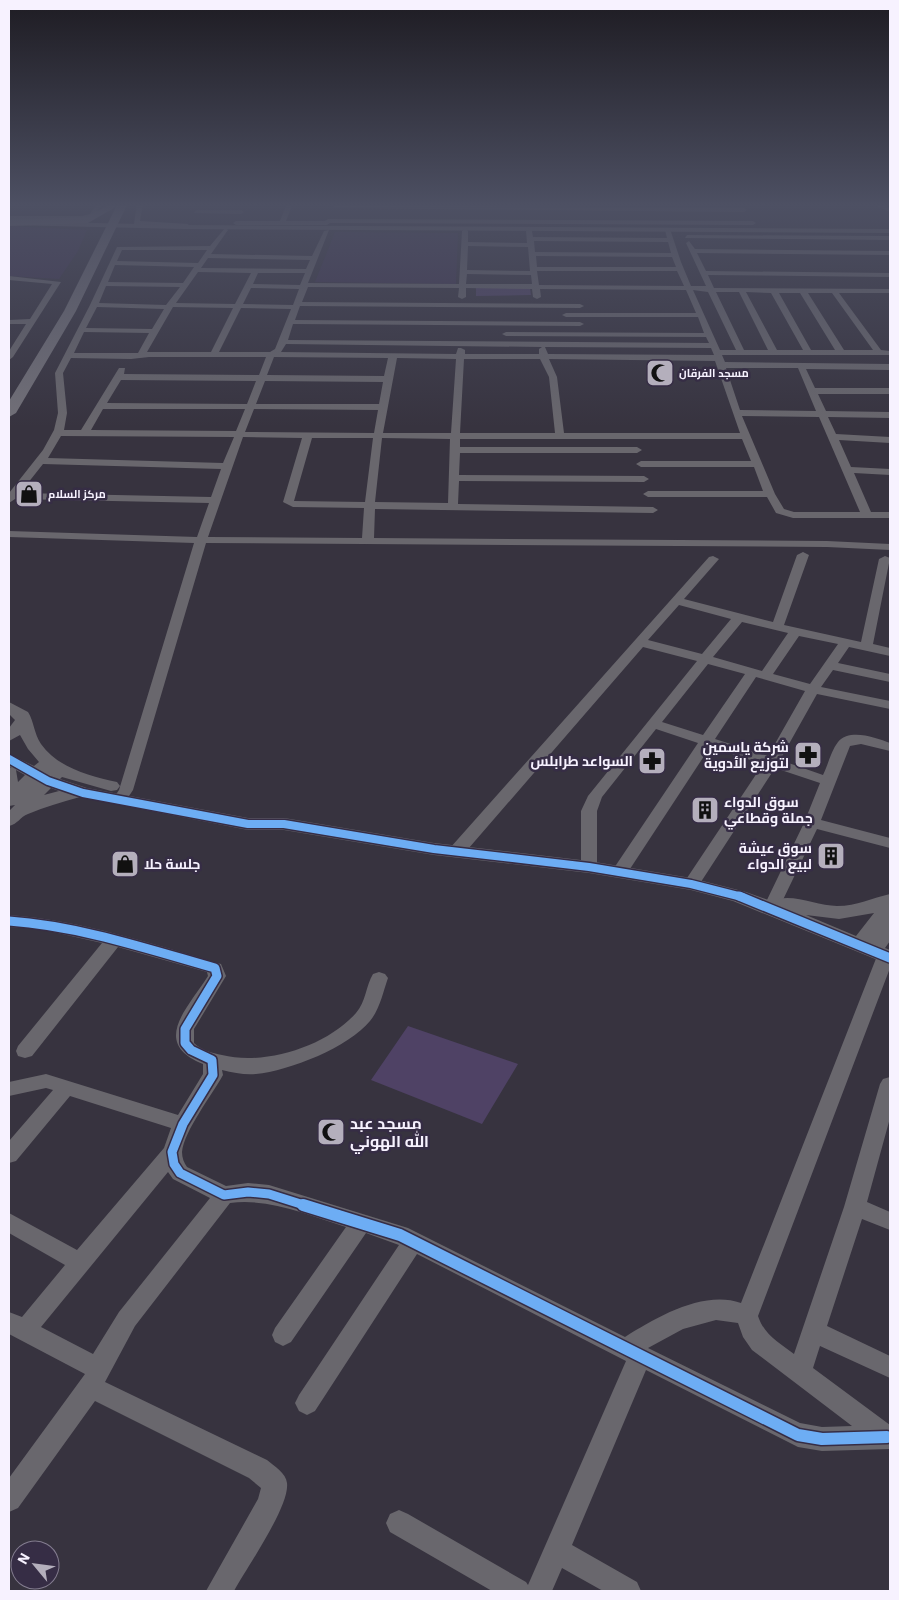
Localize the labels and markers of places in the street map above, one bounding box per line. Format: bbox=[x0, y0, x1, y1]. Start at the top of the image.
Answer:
mosque icon: مسجد الفرقان bbox=[645, 358, 675, 388]
place label: مسجد الفرقان bbox=[679, 366, 749, 380]
shop icon: مركز السلام bbox=[14, 479, 44, 509]
place label: مركز السلام bbox=[48, 487, 106, 502]
place label: شركة ياسمين لتوزيع الأدوية bbox=[702, 738, 789, 773]
pharmacy icon: شركة ياسمين لتوزيع الأدوية bbox=[793, 740, 823, 770]
pharmacy icon: السواعد طرابلس bbox=[637, 746, 667, 776]
place label: السواعد طرابلس bbox=[530, 752, 633, 770]
place label: سوق الدواء جملة وقطاعي bbox=[724, 793, 813, 830]
building icon: سوق الدواء جملة وقطاعي bbox=[690, 795, 720, 825]
place label: سوق عيشة لبيع الدواء bbox=[739, 839, 812, 874]
building icon: سوق عيشة لبيع الدواء bbox=[816, 841, 846, 871]
shop icon: جلسة حلا bbox=[110, 849, 140, 879]
place label: جلسة حلا bbox=[144, 855, 200, 873]
place label: مسجد عبد الله الهوني bbox=[350, 1113, 429, 1154]
mosque icon: مسجد عبد الله الهوني bbox=[316, 1117, 346, 1147]

